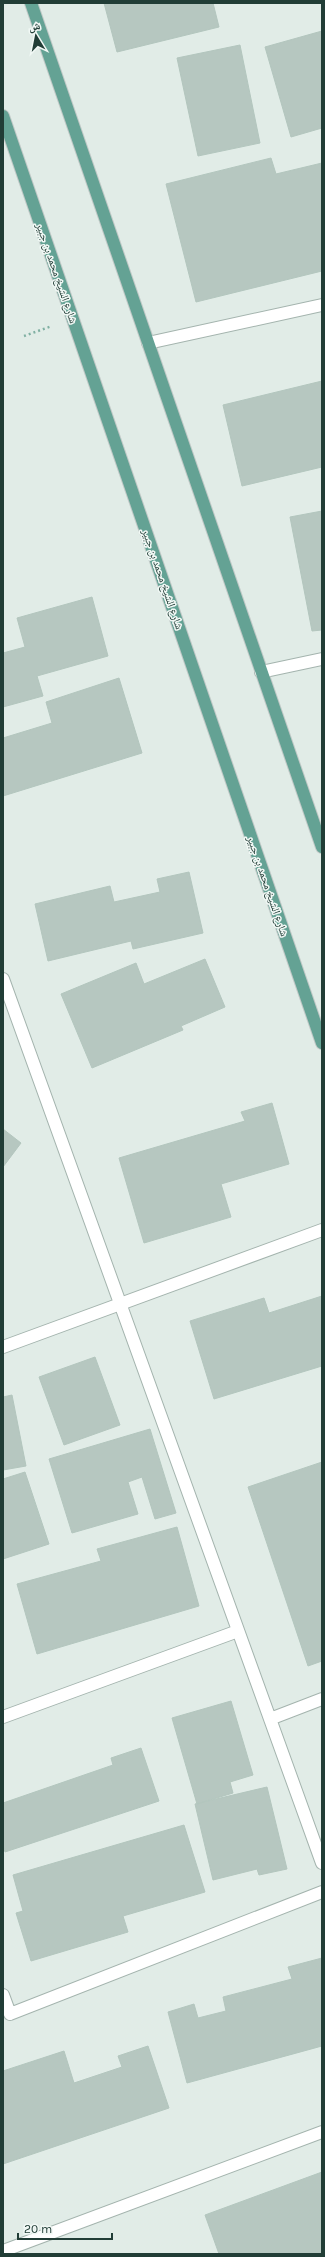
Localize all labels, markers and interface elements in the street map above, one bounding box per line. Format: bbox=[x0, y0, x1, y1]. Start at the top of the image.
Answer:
north arrow bbox=[16, 16, 56, 56]
text: ش bbox=[27, 19, 42, 35]
street label: شارع الشيخ محمد بن جبير bbox=[33, 220, 80, 325]
street label: شارع الشيخ محمد بن جبير bbox=[139, 526, 186, 631]
street label: شارع الشيخ محمد بن جبير bbox=[244, 833, 291, 938]
scale bar bbox=[18, 2215, 112, 2241]
text: 20 m bbox=[24, 2222, 52, 2236]

